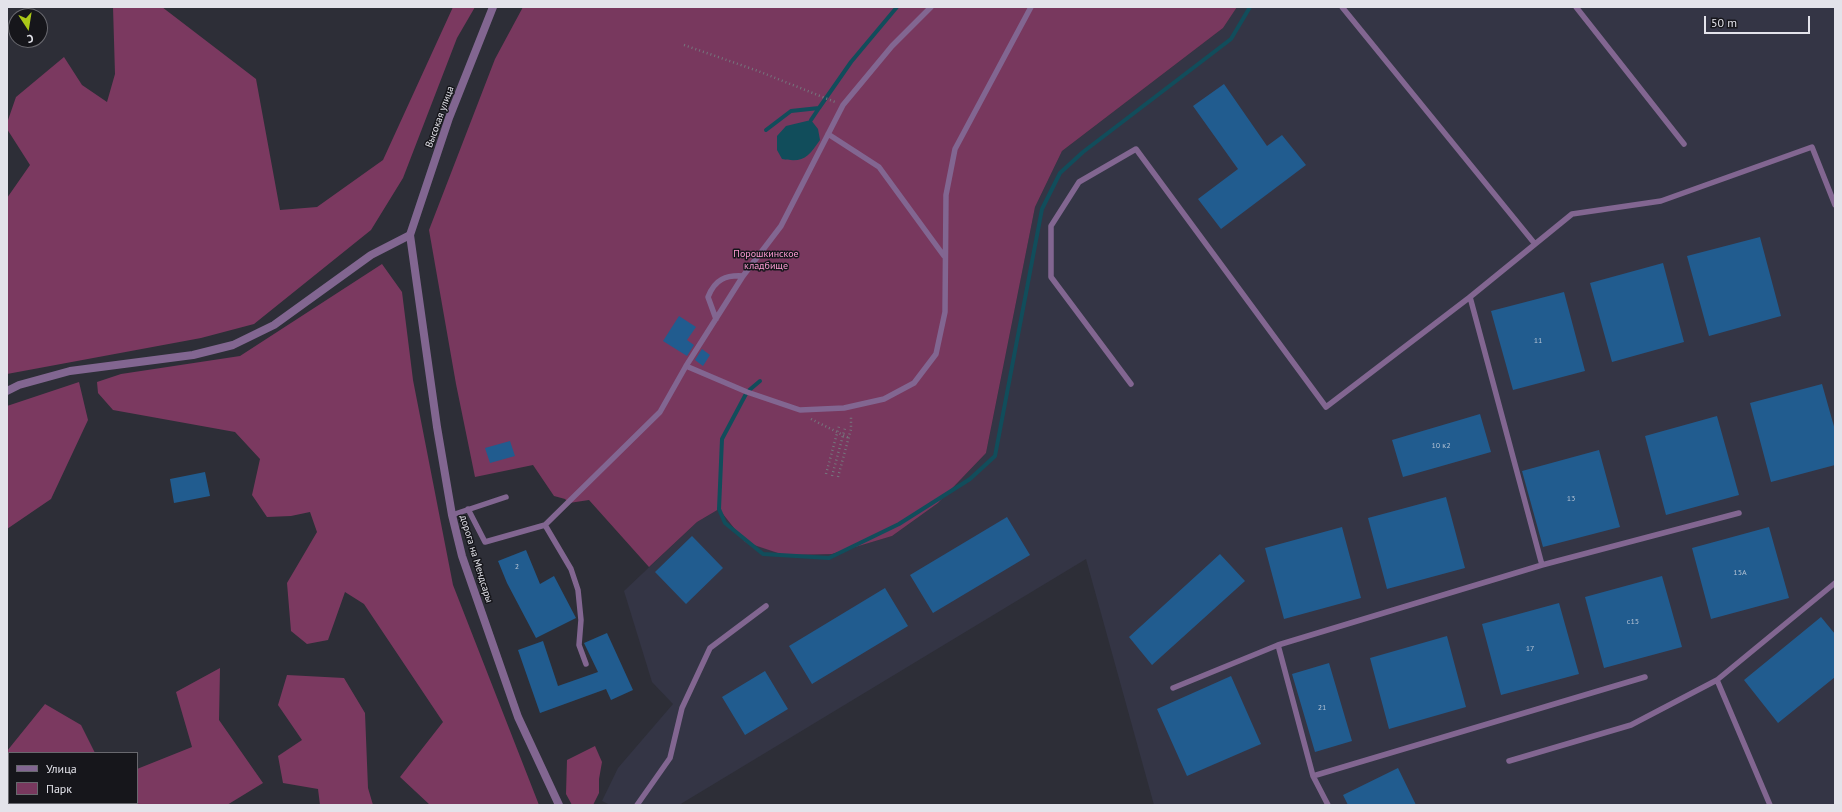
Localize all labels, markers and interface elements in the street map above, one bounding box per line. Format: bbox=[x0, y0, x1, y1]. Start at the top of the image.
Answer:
north arrow bbox=[8, 8, 48, 48]
scale bar bbox=[1706, 8, 1812, 34]
text: 50 m bbox=[1711, 15, 1737, 30]
text: С bbox=[26, 31, 35, 46]
street label: Высокая улица bbox=[423, 85, 457, 149]
park label: Порошкинское кладбище bbox=[733, 248, 799, 272]
house number: 11 bbox=[1534, 336, 1542, 346]
house number: 10 к2 bbox=[1431, 441, 1451, 451]
house number: 13 bbox=[1567, 494, 1575, 504]
street label: дорога на Мендсары bbox=[457, 514, 495, 604]
house number: 2 bbox=[515, 562, 519, 572]
house number: 15А bbox=[1733, 568, 1747, 578]
house number: с15 bbox=[1627, 617, 1639, 627]
house number: 17 bbox=[1526, 644, 1534, 654]
house number: 21 bbox=[1318, 703, 1326, 713]
legend bbox=[8, 752, 138, 804]
text: Улица bbox=[46, 761, 77, 776]
text: Парк bbox=[46, 781, 72, 796]

